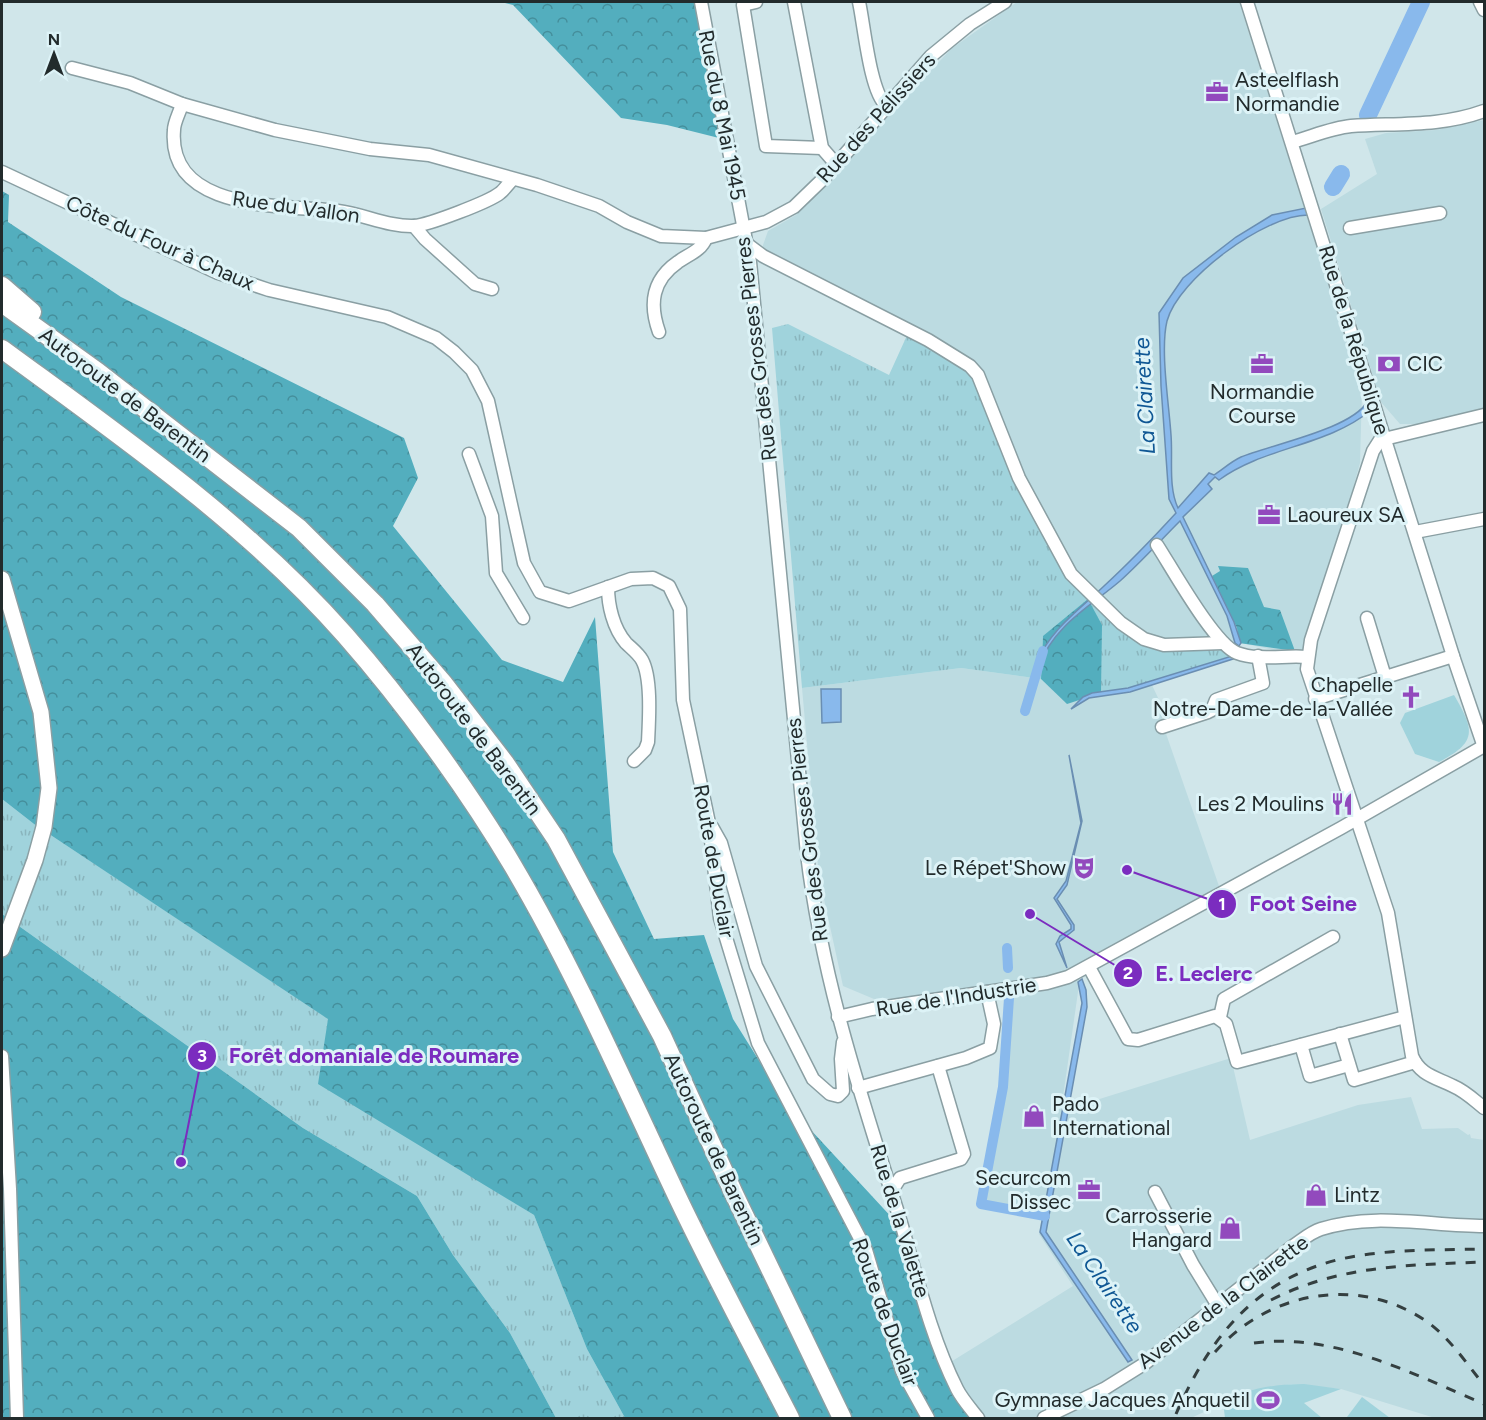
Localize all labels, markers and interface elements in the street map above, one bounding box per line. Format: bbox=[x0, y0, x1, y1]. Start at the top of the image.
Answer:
north arrow bbox=[24, 24, 84, 84]
street label: Rue du 8 Mai 1945 bbox=[694, 28, 751, 202]
text: N bbox=[48, 30, 60, 49]
street label: Rue des Pélissiers bbox=[811, 48, 940, 188]
place label: Asteelflash Normandie bbox=[1235, 67, 1339, 116]
office icon: Asteelflash Normandie bbox=[1204, 79, 1230, 105]
street label: Rue du Vallon bbox=[231, 185, 361, 228]
street label: Côte du Four à Chaux bbox=[62, 190, 258, 295]
street label: Rue des Grosses Pierres bbox=[729, 236, 782, 462]
street label: Rue de la République bbox=[1314, 242, 1395, 438]
street label: Autoroute de Barentin bbox=[34, 322, 216, 467]
water label: La Clairette bbox=[1128, 337, 1161, 455]
office icon: Normandie Course bbox=[1249, 351, 1275, 377]
bank icon: CIC bbox=[1376, 351, 1402, 377]
place label: CIC bbox=[1407, 351, 1443, 376]
place label: Normandie Course bbox=[1210, 379, 1314, 428]
office icon: Laoureux SA bbox=[1256, 502, 1282, 528]
place label: Laoureux SA bbox=[1287, 502, 1405, 527]
street label: Autoroute de Barentin bbox=[402, 638, 547, 820]
place label: Chapelle Notre-Dame-de-la-Vallée bbox=[1153, 672, 1393, 721]
church icon: Chapelle Notre-Dame-de-la-Vallée bbox=[1398, 684, 1424, 710]
street label: Rue des Grosses Pierres bbox=[780, 717, 833, 943]
street label: Route de Duclair bbox=[689, 782, 740, 940]
place label: Les 2 Moulins bbox=[1197, 791, 1324, 816]
restaurant icon: Les 2 Moulins bbox=[1329, 791, 1355, 817]
place label: Le Répet'Show bbox=[925, 855, 1067, 880]
theatre icon: Le Répet'Show bbox=[1071, 855, 1097, 881]
callout: Foot Seine bbox=[1207, 884, 1369, 924]
text: Foot Seine bbox=[1249, 890, 1357, 917]
text: 1 bbox=[1218, 893, 1226, 915]
callout: E. Leclerc bbox=[1113, 953, 1265, 993]
text: E. Leclerc bbox=[1155, 960, 1253, 987]
text: 2 bbox=[1123, 962, 1133, 984]
street label: Rue de l'Industrie bbox=[874, 971, 1038, 1022]
callout: Forêt domaniale de Roumare bbox=[187, 1036, 531, 1076]
text: Forêt domaniale de Roumare bbox=[229, 1042, 519, 1069]
text: 3 bbox=[197, 1045, 207, 1067]
street label: Autoroute de Barentin bbox=[659, 1049, 770, 1249]
place label: Pado International bbox=[1052, 1091, 1170, 1140]
shop icon: Pado International bbox=[1021, 1103, 1047, 1129]
street label: Rue de la Valette bbox=[865, 1141, 936, 1300]
place label: Securcom Dissec bbox=[975, 1165, 1071, 1214]
office icon: Securcom Dissec bbox=[1076, 1177, 1102, 1203]
shop icon: Lintz bbox=[1303, 1182, 1329, 1208]
place label: Lintz bbox=[1334, 1182, 1380, 1207]
place label: Carrosserie Hangard bbox=[1105, 1203, 1212, 1252]
shop icon: Carrosserie Hangard bbox=[1217, 1215, 1243, 1241]
water label: La Clairette bbox=[1061, 1226, 1149, 1338]
street label: Avenue de la Clairette bbox=[1133, 1229, 1313, 1374]
street label: Route de Duclair bbox=[847, 1235, 924, 1389]
place label: Gymnase Jacques Anquetil bbox=[994, 1387, 1250, 1412]
sports icon: Gymnase Jacques Anquetil bbox=[1255, 1387, 1281, 1413]

